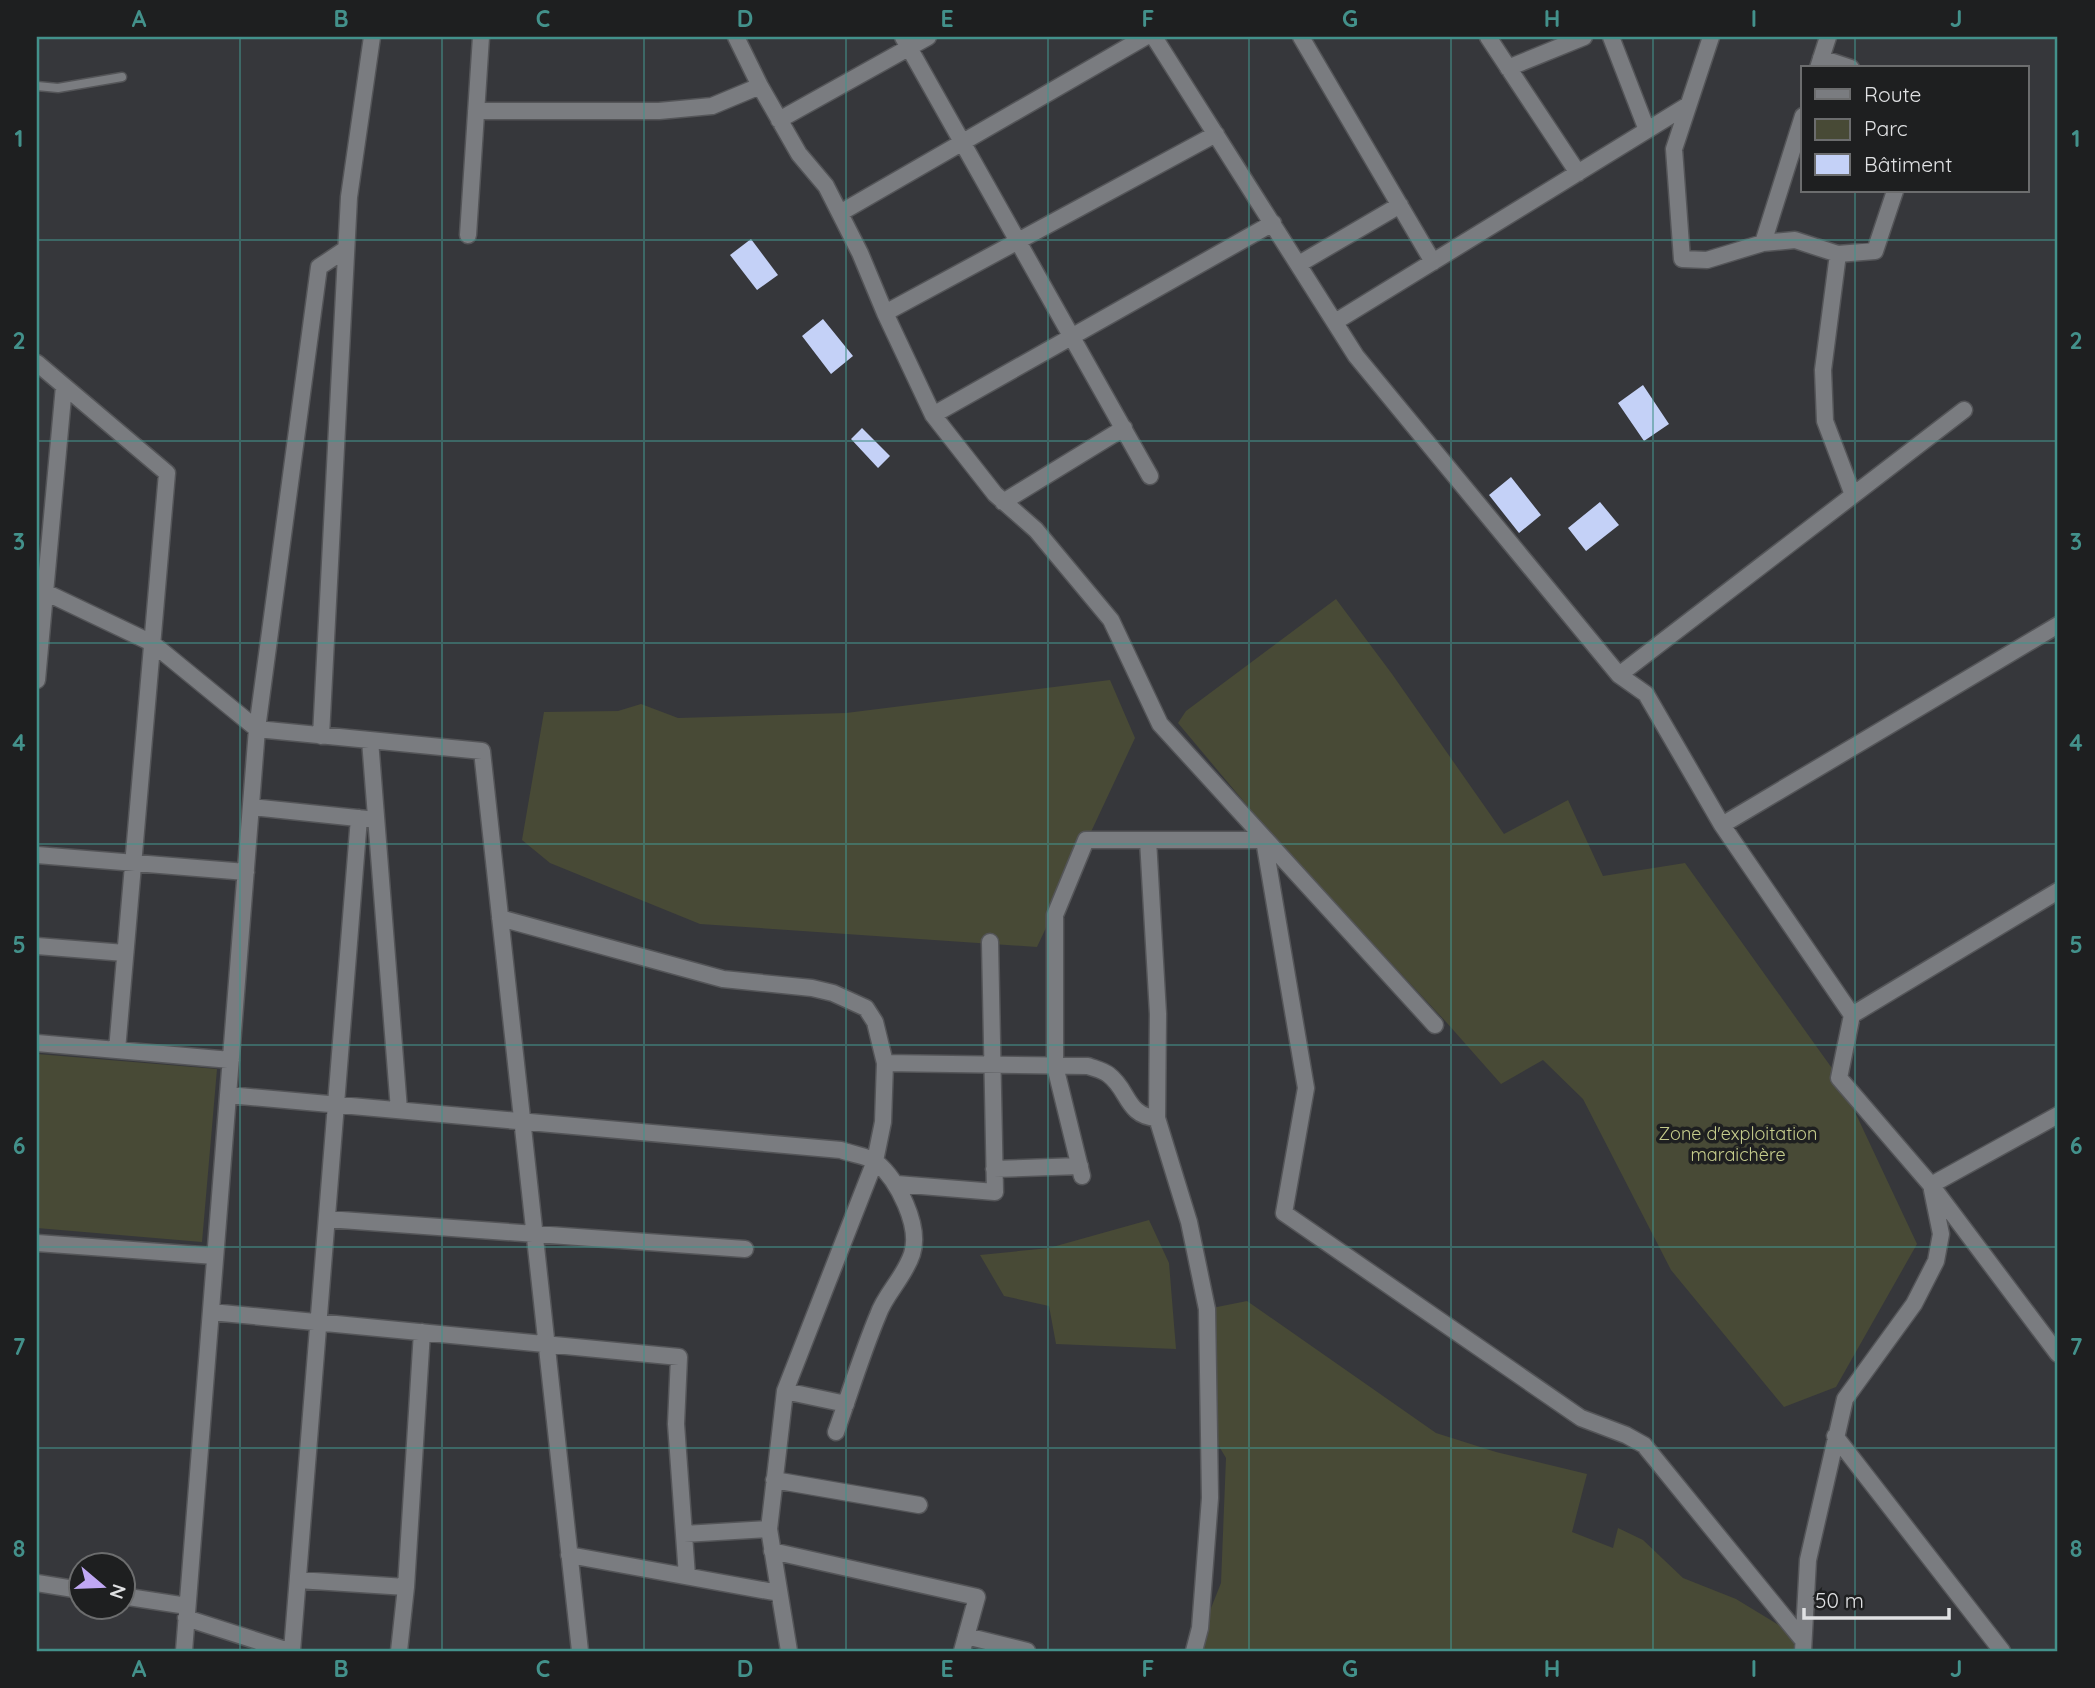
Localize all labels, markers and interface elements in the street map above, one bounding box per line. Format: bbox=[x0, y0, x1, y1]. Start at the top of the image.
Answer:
text: A bbox=[132, 4, 147, 33]
text: B bbox=[333, 4, 349, 33]
text: C bbox=[536, 4, 550, 33]
text: D bbox=[737, 4, 753, 33]
text: E bbox=[940, 4, 954, 33]
text: F bbox=[1142, 4, 1154, 33]
text: G bbox=[1342, 4, 1358, 33]
text: H bbox=[1544, 4, 1560, 33]
text: I bbox=[1751, 4, 1757, 33]
text: J bbox=[1950, 4, 1962, 33]
legend bbox=[1801, 66, 2028, 192]
text: Route bbox=[1864, 81, 1921, 107]
text: Parc bbox=[1864, 115, 1908, 141]
text: 1 bbox=[15, 124, 23, 153]
text: 1 bbox=[2072, 124, 2080, 153]
text: Bâtiment bbox=[1864, 151, 1952, 177]
text: 2 bbox=[12, 326, 26, 355]
text: 2 bbox=[2069, 326, 2083, 355]
text: 3 bbox=[13, 527, 25, 556]
text: 3 bbox=[2070, 527, 2082, 556]
text: 4 bbox=[12, 728, 26, 757]
text: 4 bbox=[2069, 728, 2083, 757]
text: 5 bbox=[12, 930, 26, 959]
text: 5 bbox=[2069, 930, 2083, 959]
park label: Zone d'exploitation maraichère bbox=[1659, 1122, 1817, 1166]
text: 6 bbox=[13, 1131, 25, 1160]
text: 6 bbox=[2070, 1131, 2082, 1160]
text: 7 bbox=[13, 1332, 26, 1361]
text: 7 bbox=[2070, 1332, 2083, 1361]
text: 8 bbox=[13, 1534, 25, 1563]
text: 8 bbox=[2070, 1534, 2082, 1563]
north arrow bbox=[66, 1552, 136, 1622]
scale bar bbox=[1804, 1576, 1950, 1620]
text: N bbox=[104, 1581, 132, 1602]
text: 50 m bbox=[1815, 1587, 1864, 1613]
text: A bbox=[132, 1654, 147, 1683]
text: B bbox=[333, 1654, 349, 1683]
text: C bbox=[536, 1654, 550, 1683]
text: D bbox=[737, 1654, 753, 1683]
text: E bbox=[940, 1654, 954, 1683]
text: F bbox=[1142, 1654, 1154, 1683]
text: G bbox=[1342, 1654, 1358, 1683]
text: H bbox=[1544, 1654, 1560, 1683]
text: I bbox=[1751, 1654, 1757, 1683]
text: J bbox=[1950, 1654, 1962, 1683]

